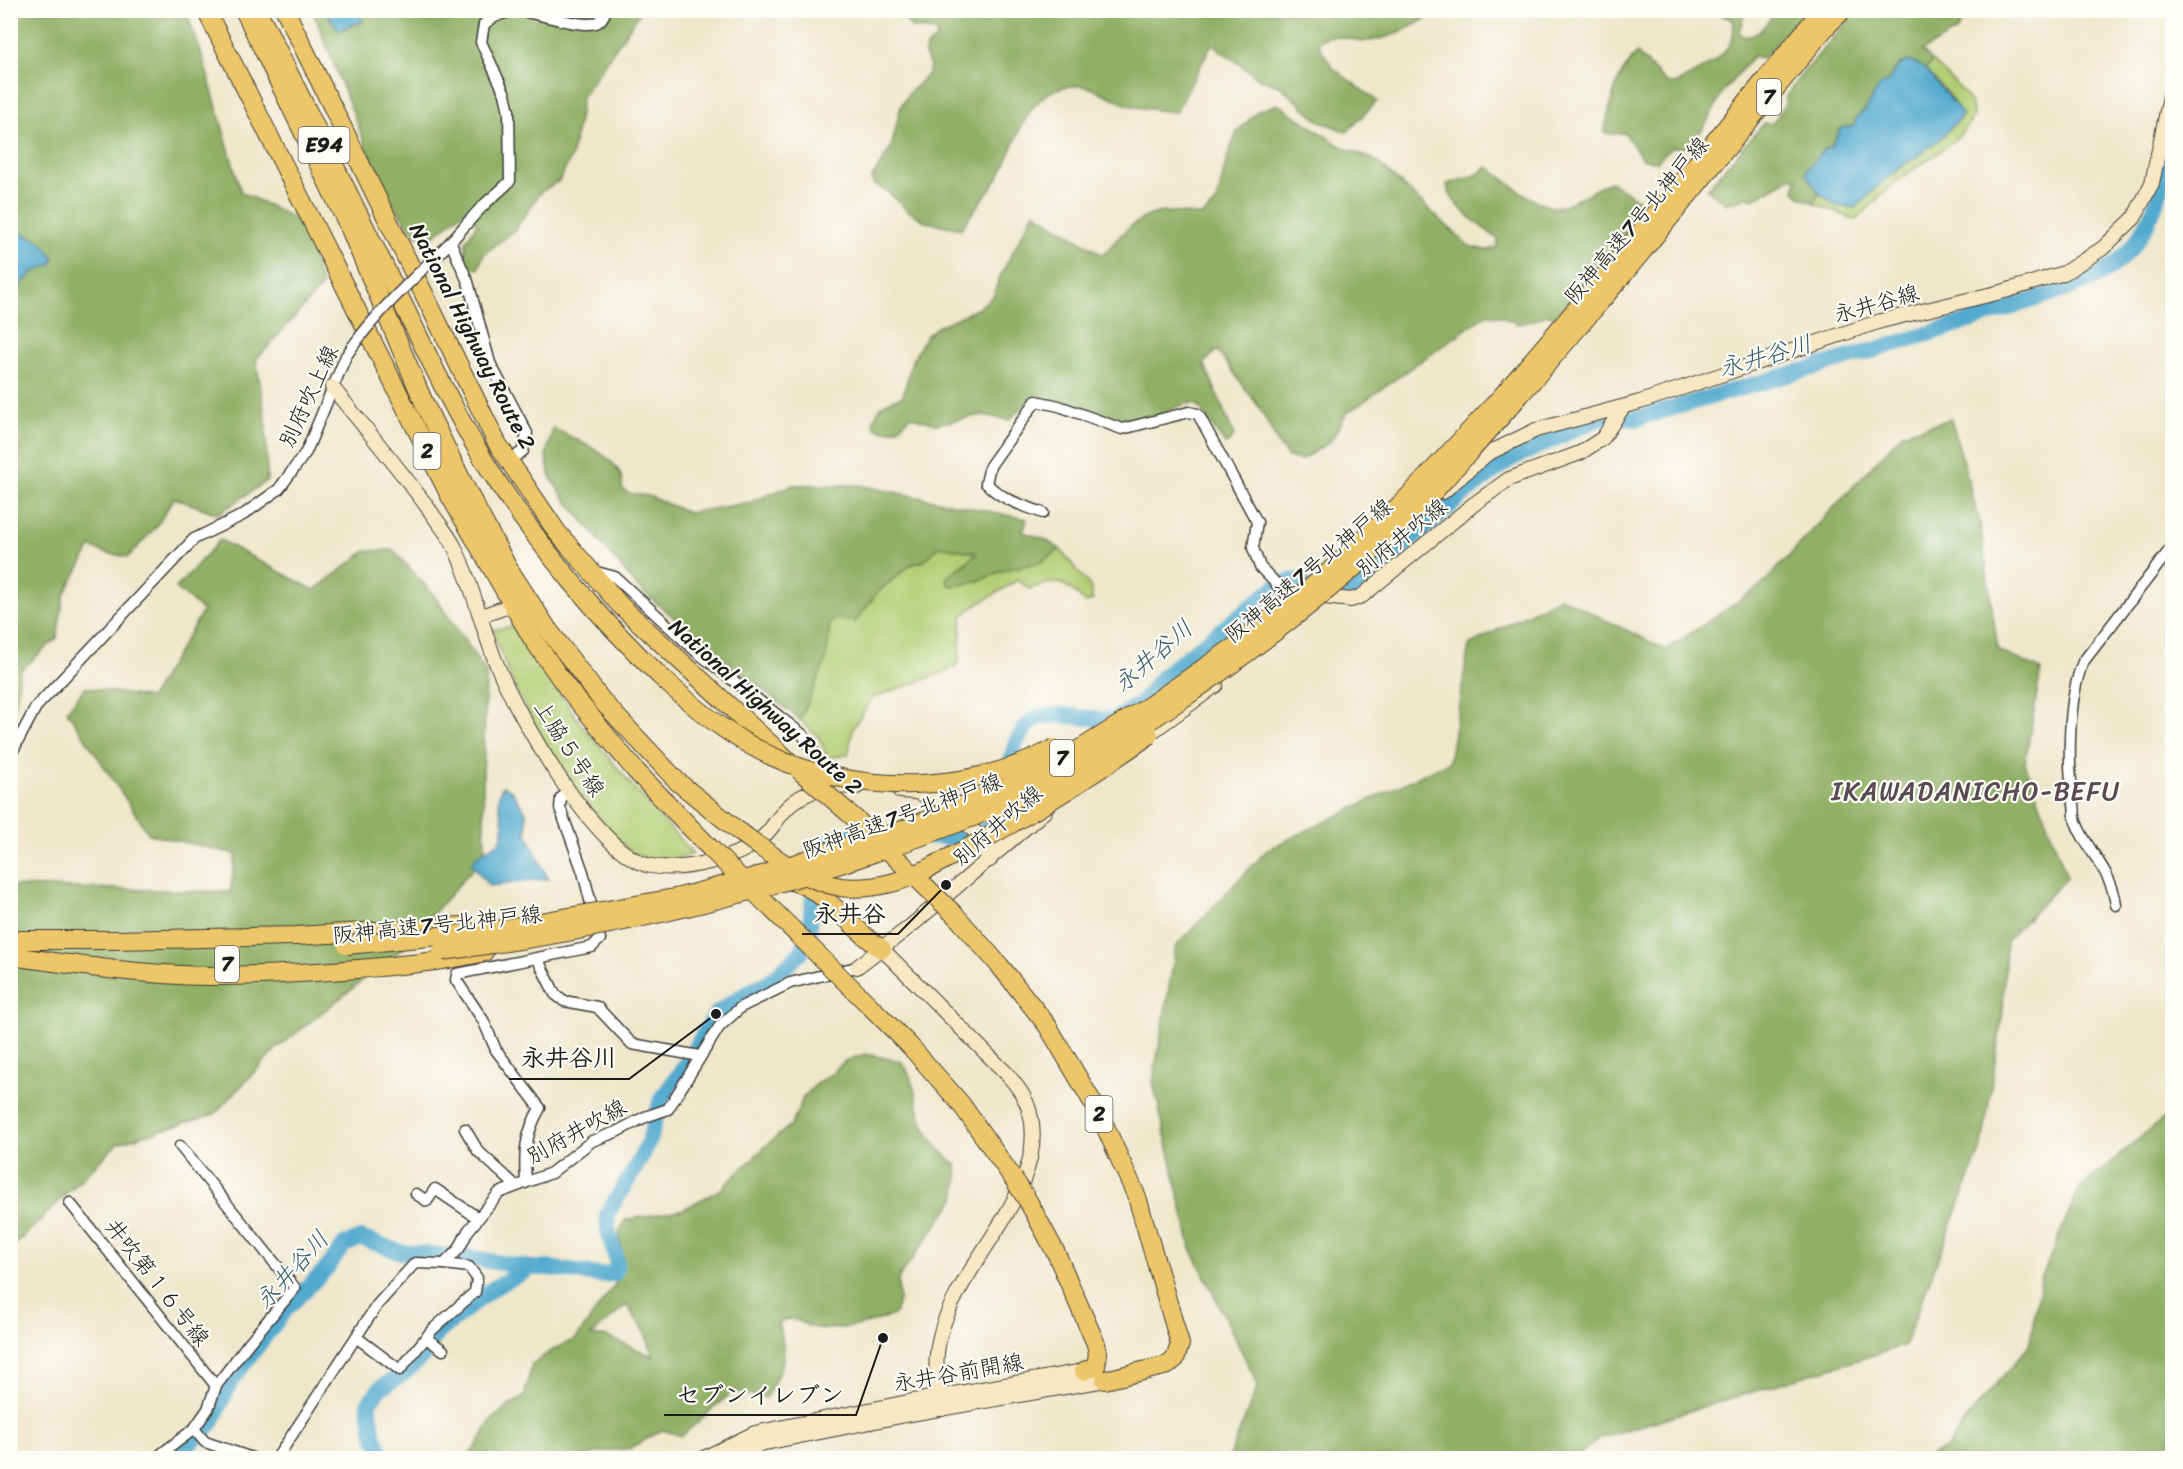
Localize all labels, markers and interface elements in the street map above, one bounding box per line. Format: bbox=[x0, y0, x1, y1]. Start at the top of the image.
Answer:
road number: 7 bbox=[1757, 79, 1781, 115]
road number: E94 bbox=[298, 127, 350, 163]
street label: 阪神高速7号北神戸線 bbox=[1554, 127, 1719, 314]
street label: National Highway Route 2 bbox=[404, 218, 542, 454]
street label: 永井谷線 bbox=[1828, 273, 1924, 334]
water label: 永井谷川 bbox=[1713, 323, 1817, 389]
street label: 別府吹上線 bbox=[268, 338, 349, 454]
road number: 2 bbox=[414, 433, 440, 469]
street label: 阪神高速7号北神戸線 bbox=[1215, 488, 1402, 653]
street label: 別府井吹線 bbox=[1346, 488, 1456, 587]
street label: National Highway Route 2 bbox=[660, 608, 872, 805]
water label: 永井谷川 bbox=[1103, 609, 1203, 703]
street label: 上脇５号線 bbox=[523, 692, 616, 805]
road number: 7 bbox=[1050, 740, 1074, 776]
street label: 阪神高速7号北神戸線 bbox=[797, 761, 1008, 870]
district label: IKAWADANICHO-BEFU bbox=[1830, 768, 2121, 814]
street label: 別府井吹線 bbox=[943, 775, 1052, 876]
callout: 永井谷 bbox=[802, 892, 898, 934]
text: 永井谷 bbox=[814, 893, 886, 935]
street label: 阪神高速7号北神戸線 bbox=[330, 894, 544, 955]
road number: 7 bbox=[215, 946, 239, 982]
callout: 永井谷川 bbox=[509, 1037, 629, 1079]
text: 永井谷川 bbox=[521, 1037, 617, 1079]
street label: 別府井吹線 bbox=[519, 1088, 634, 1175]
road number: 2 bbox=[1086, 1096, 1112, 1132]
street label: 井吹第１６号線 bbox=[95, 1210, 220, 1355]
water label: 永井谷川 bbox=[244, 1220, 340, 1320]
street label: 永井谷前開線 bbox=[890, 1342, 1026, 1403]
callout: セブンイレブン bbox=[664, 1373, 856, 1415]
text: セブンイレブン bbox=[676, 1374, 844, 1416]

